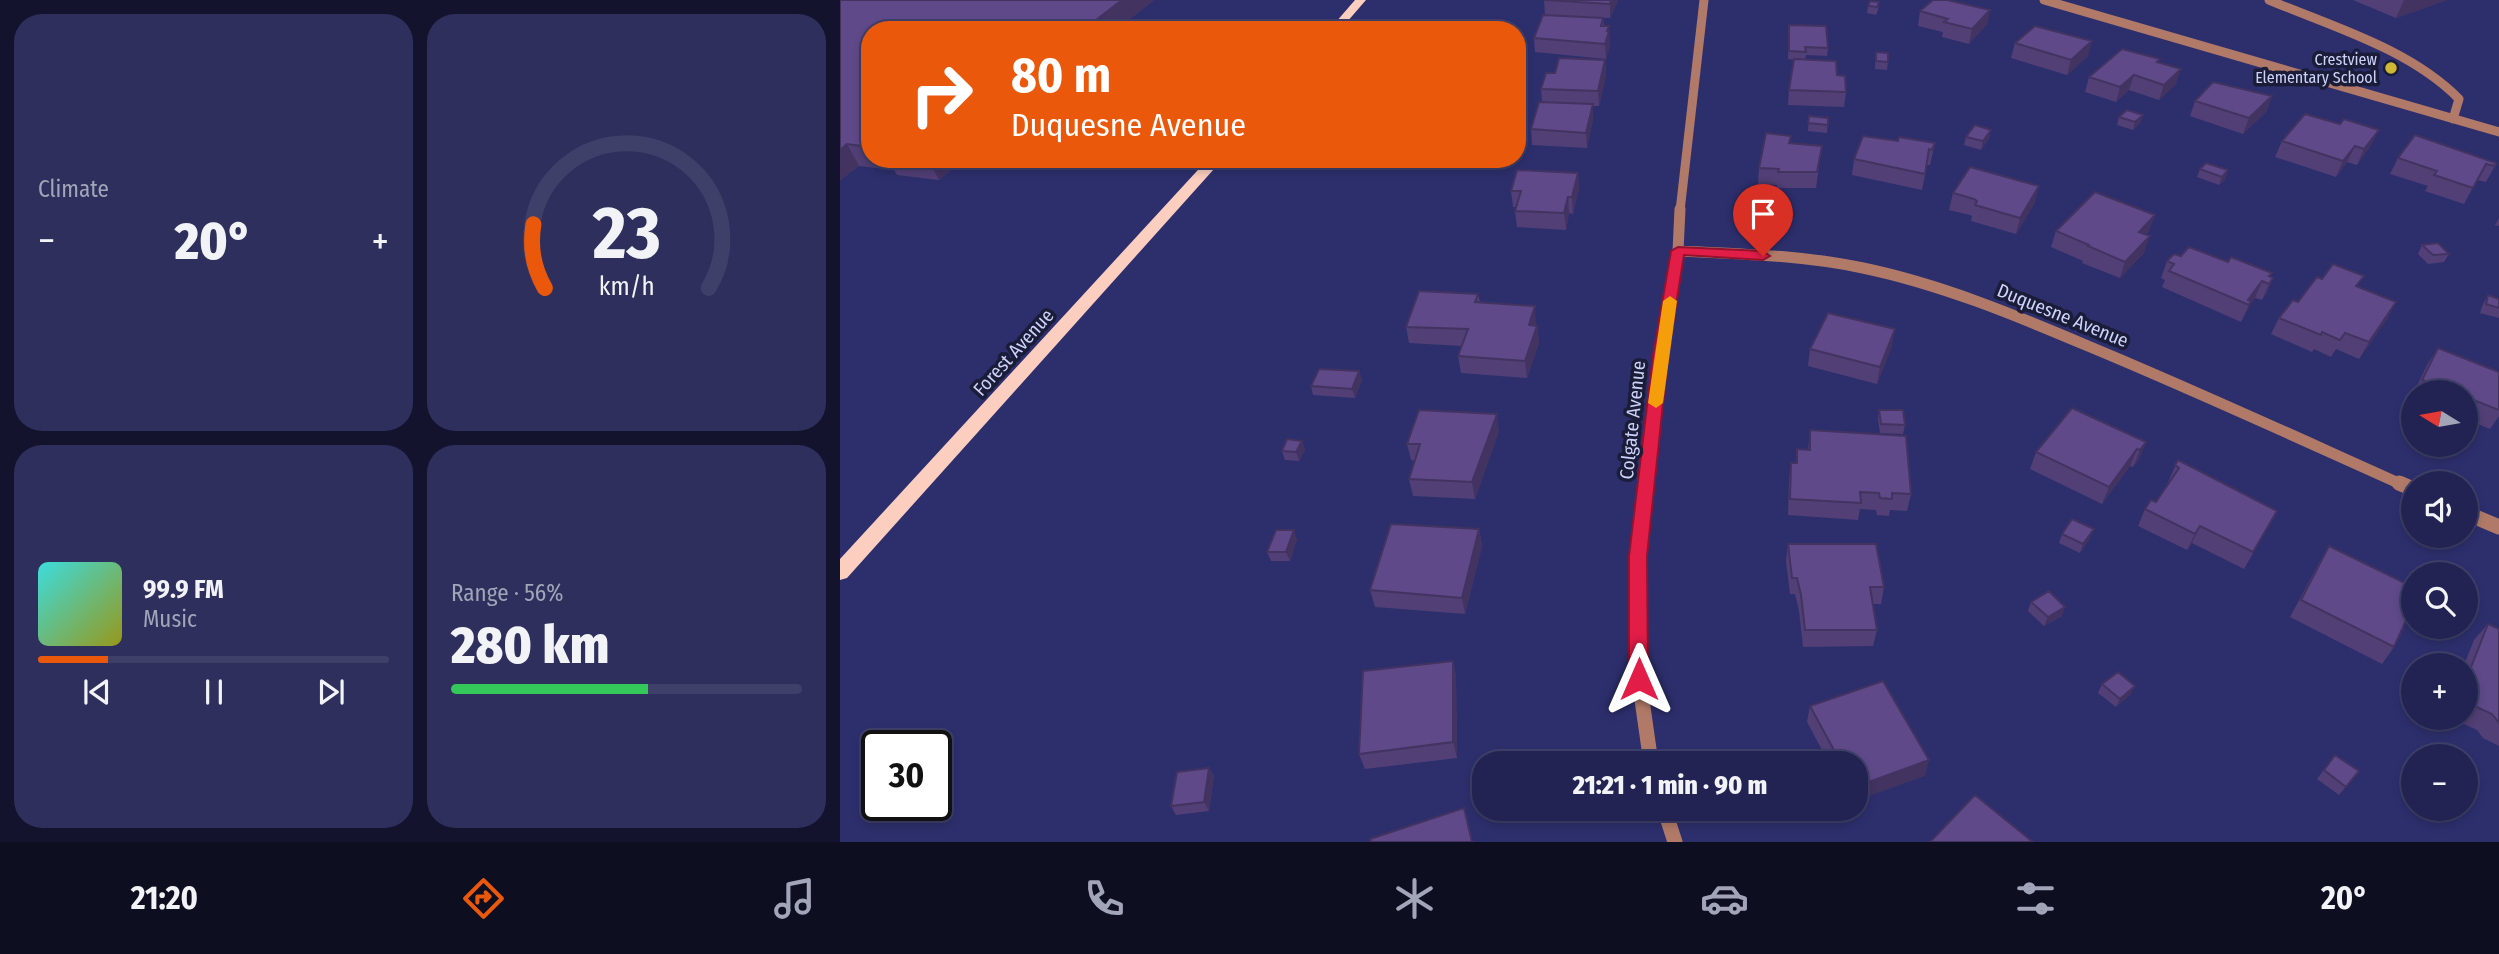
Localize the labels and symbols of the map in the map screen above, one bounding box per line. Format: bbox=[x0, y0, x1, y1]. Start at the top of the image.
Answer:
place label: Crestview Elementary School bbox=[2255, 50, 2378, 87]
marker: Crestview Elementary School bbox=[2383, 60, 2399, 76]
pin bbox=[1733, 184, 1793, 256]
street label: Duquesne Avenue bbox=[1994, 279, 2132, 352]
street label: Forest Avenue bbox=[968, 304, 1058, 401]
street label: Colgate Avenue bbox=[1615, 360, 1650, 480]
north arrow bbox=[2401, 380, 2478, 457]
position arrow bbox=[1602, 642, 1676, 716]
speed limit sign: 30 bbox=[861, 730, 952, 821]

